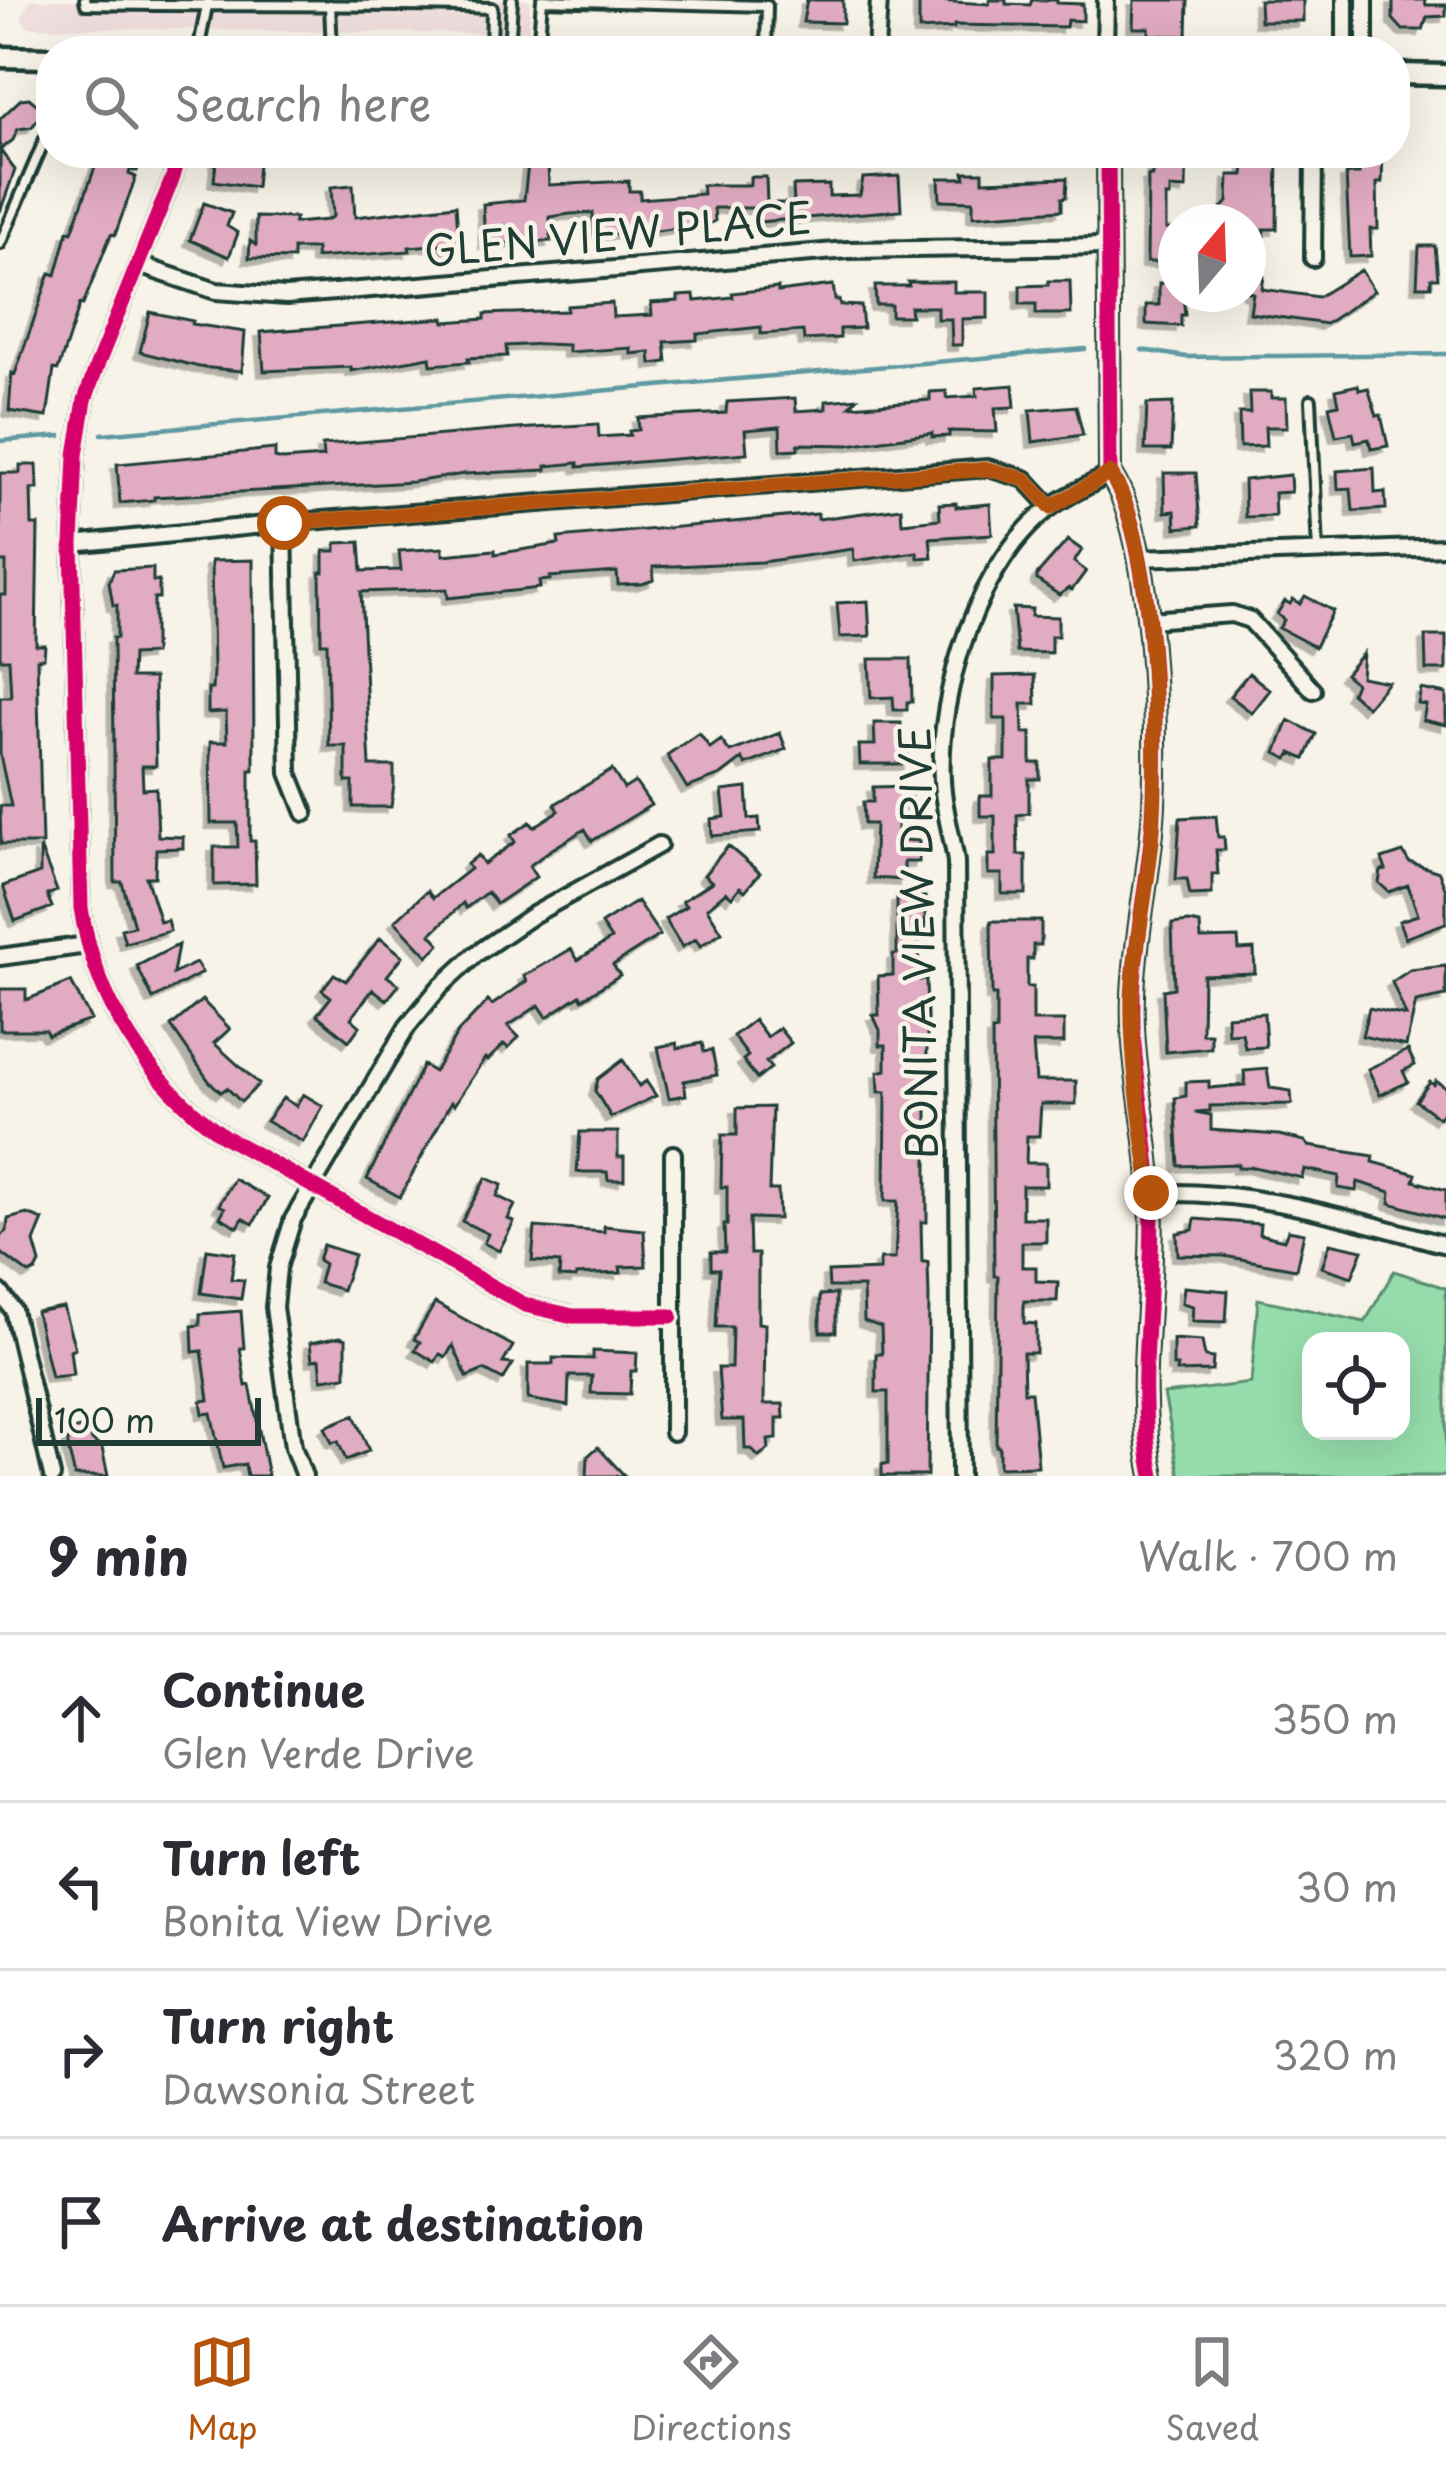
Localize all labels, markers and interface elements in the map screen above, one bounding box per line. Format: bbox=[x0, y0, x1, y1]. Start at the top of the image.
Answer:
search box bbox=[36, 36, 1410, 168]
text: Search here bbox=[174, 68, 431, 136]
icon: search bbox=[78, 69, 144, 135]
street label: GLEN VIEW PLACE bbox=[421, 184, 815, 281]
north arrow bbox=[1158, 204, 1266, 312]
route start bbox=[257, 496, 311, 550]
street label: BONITA VIEW DRIVE bbox=[881, 726, 952, 1160]
route end bbox=[1124, 1166, 1178, 1220]
map controls bbox=[1302, 1332, 1410, 1440]
button: locate bbox=[1302, 1332, 1410, 1440]
scale bar bbox=[36, 1392, 261, 1445]
text: 100 m bbox=[54, 1394, 155, 1444]
text: 9 min bbox=[48, 1516, 189, 1593]
text: Walk · 700 m bbox=[1138, 1525, 1398, 1584]
text: Continue bbox=[162, 1654, 365, 1722]
icon: ahead bbox=[48, 1685, 114, 1751]
text: 350 m bbox=[1271, 1688, 1398, 1747]
text: Glen Verde Drive bbox=[162, 1722, 474, 1781]
text: Turn left bbox=[162, 1822, 361, 1890]
icon: left bbox=[48, 1853, 114, 1919]
text: 30 m bbox=[1295, 1856, 1398, 1915]
text: Bonita View Drive bbox=[162, 1890, 493, 1949]
text: Turn right bbox=[162, 1990, 394, 2058]
icon: right bbox=[48, 2021, 114, 2087]
text: 320 m bbox=[1273, 2024, 1398, 2083]
text: Dawsonia Street bbox=[162, 2058, 475, 2117]
text: Arrive at destination bbox=[162, 2188, 645, 2256]
icon: arrive bbox=[48, 2189, 114, 2255]
tab: Map bbox=[187, 2329, 257, 2451]
tab: Directions bbox=[631, 2329, 792, 2451]
tab: Saved bbox=[1165, 2329, 1259, 2451]

